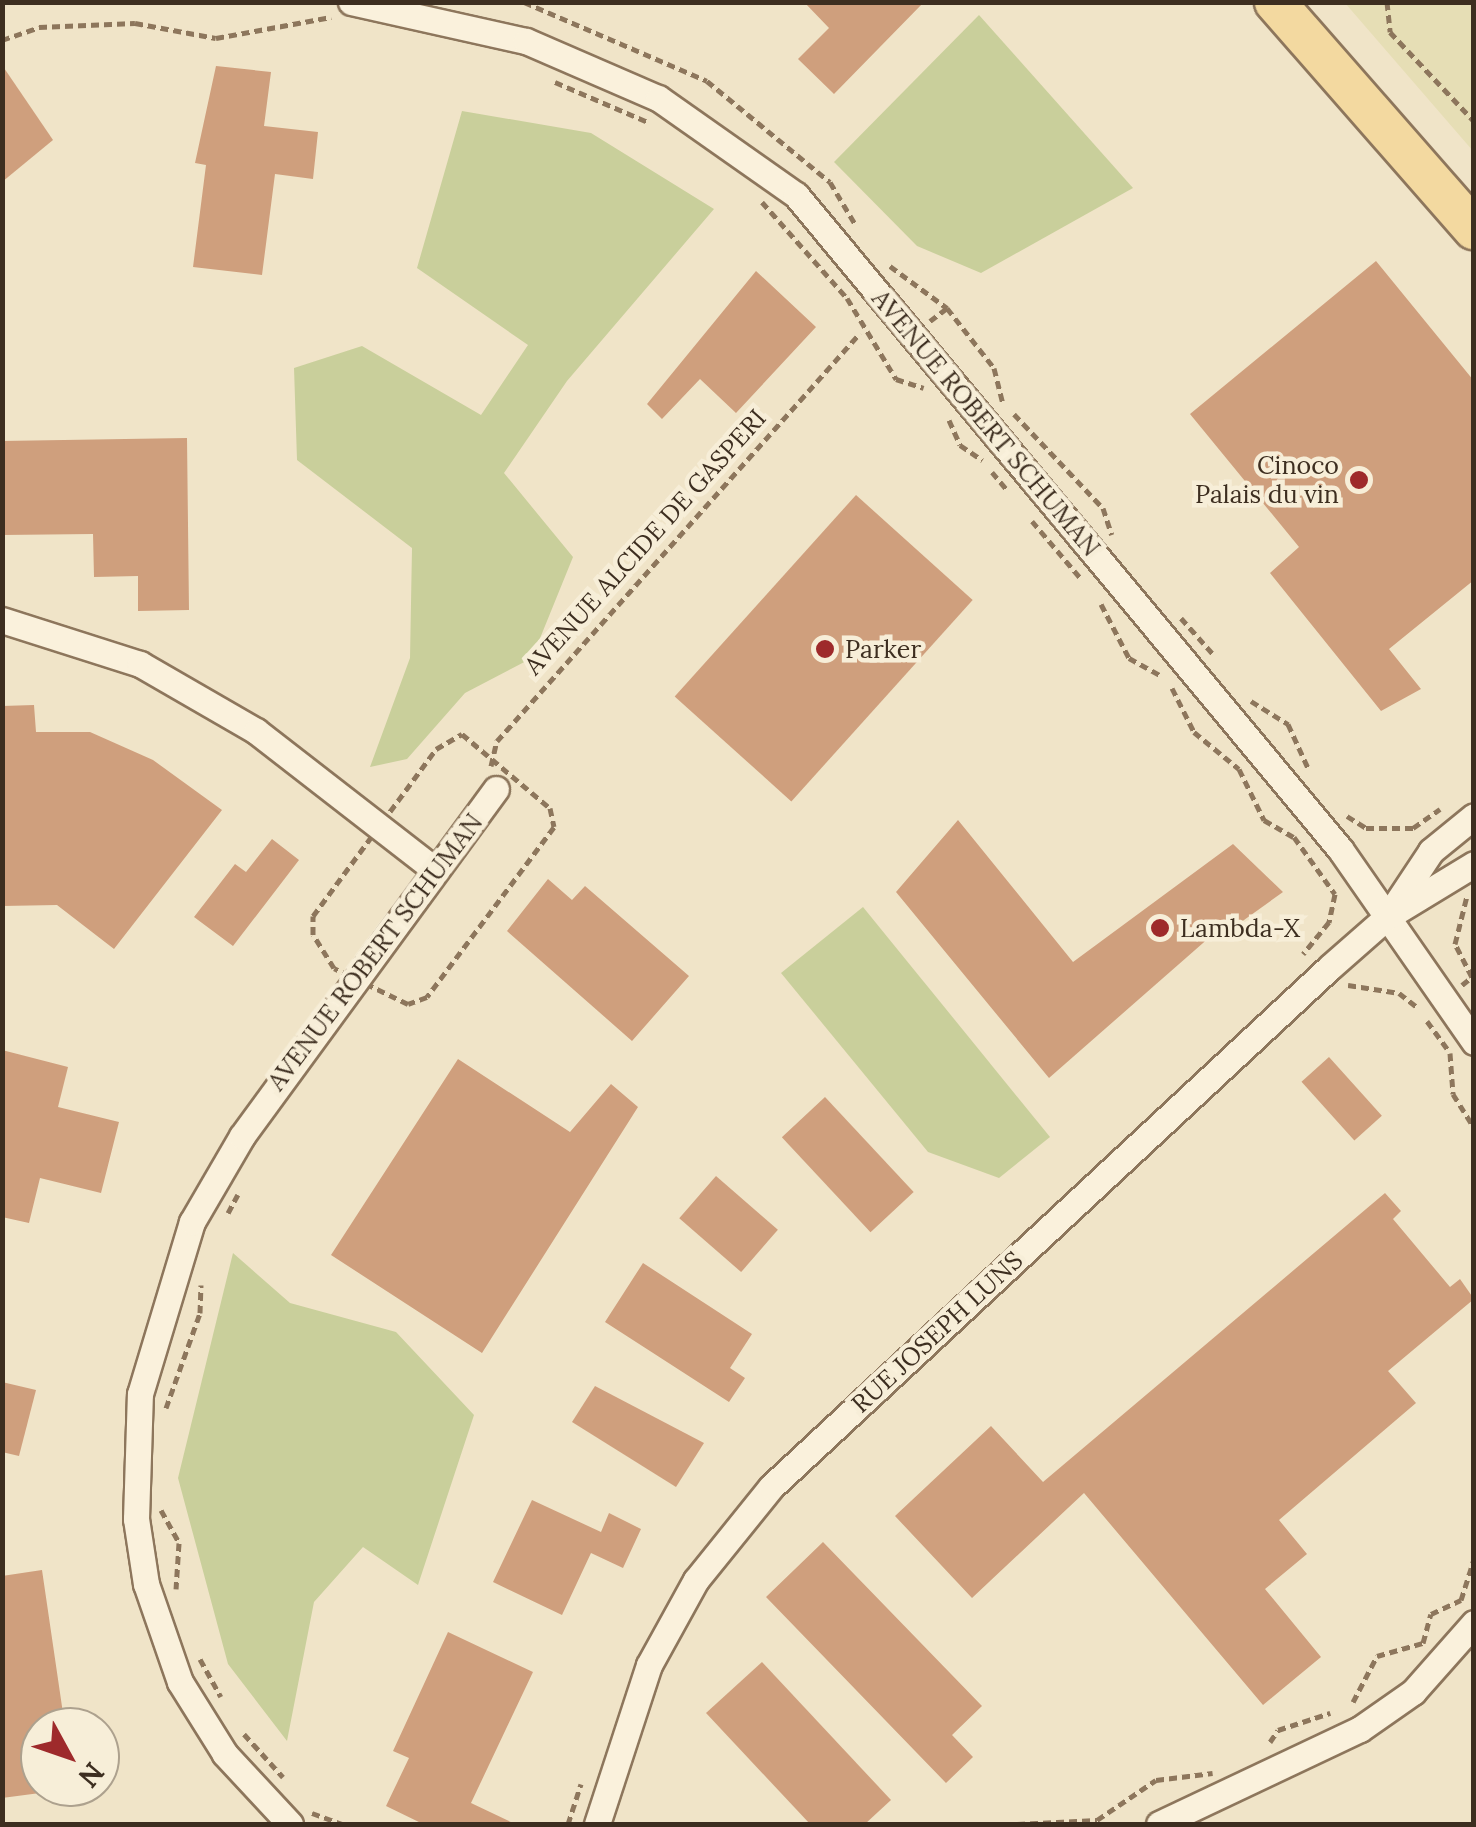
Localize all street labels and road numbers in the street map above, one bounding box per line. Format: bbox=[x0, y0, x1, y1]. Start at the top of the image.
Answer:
street label: AVENUE ROBERT SCHUMAN bbox=[866, 284, 1106, 562]
street label: AVENUE ALCIDE DE GASPERI bbox=[518, 403, 772, 681]
street label: AVENUE ROBERT SCHUMAN bbox=[261, 808, 489, 1096]
street label: RUE JOSEPH LUNS bbox=[845, 1245, 1029, 1419]

